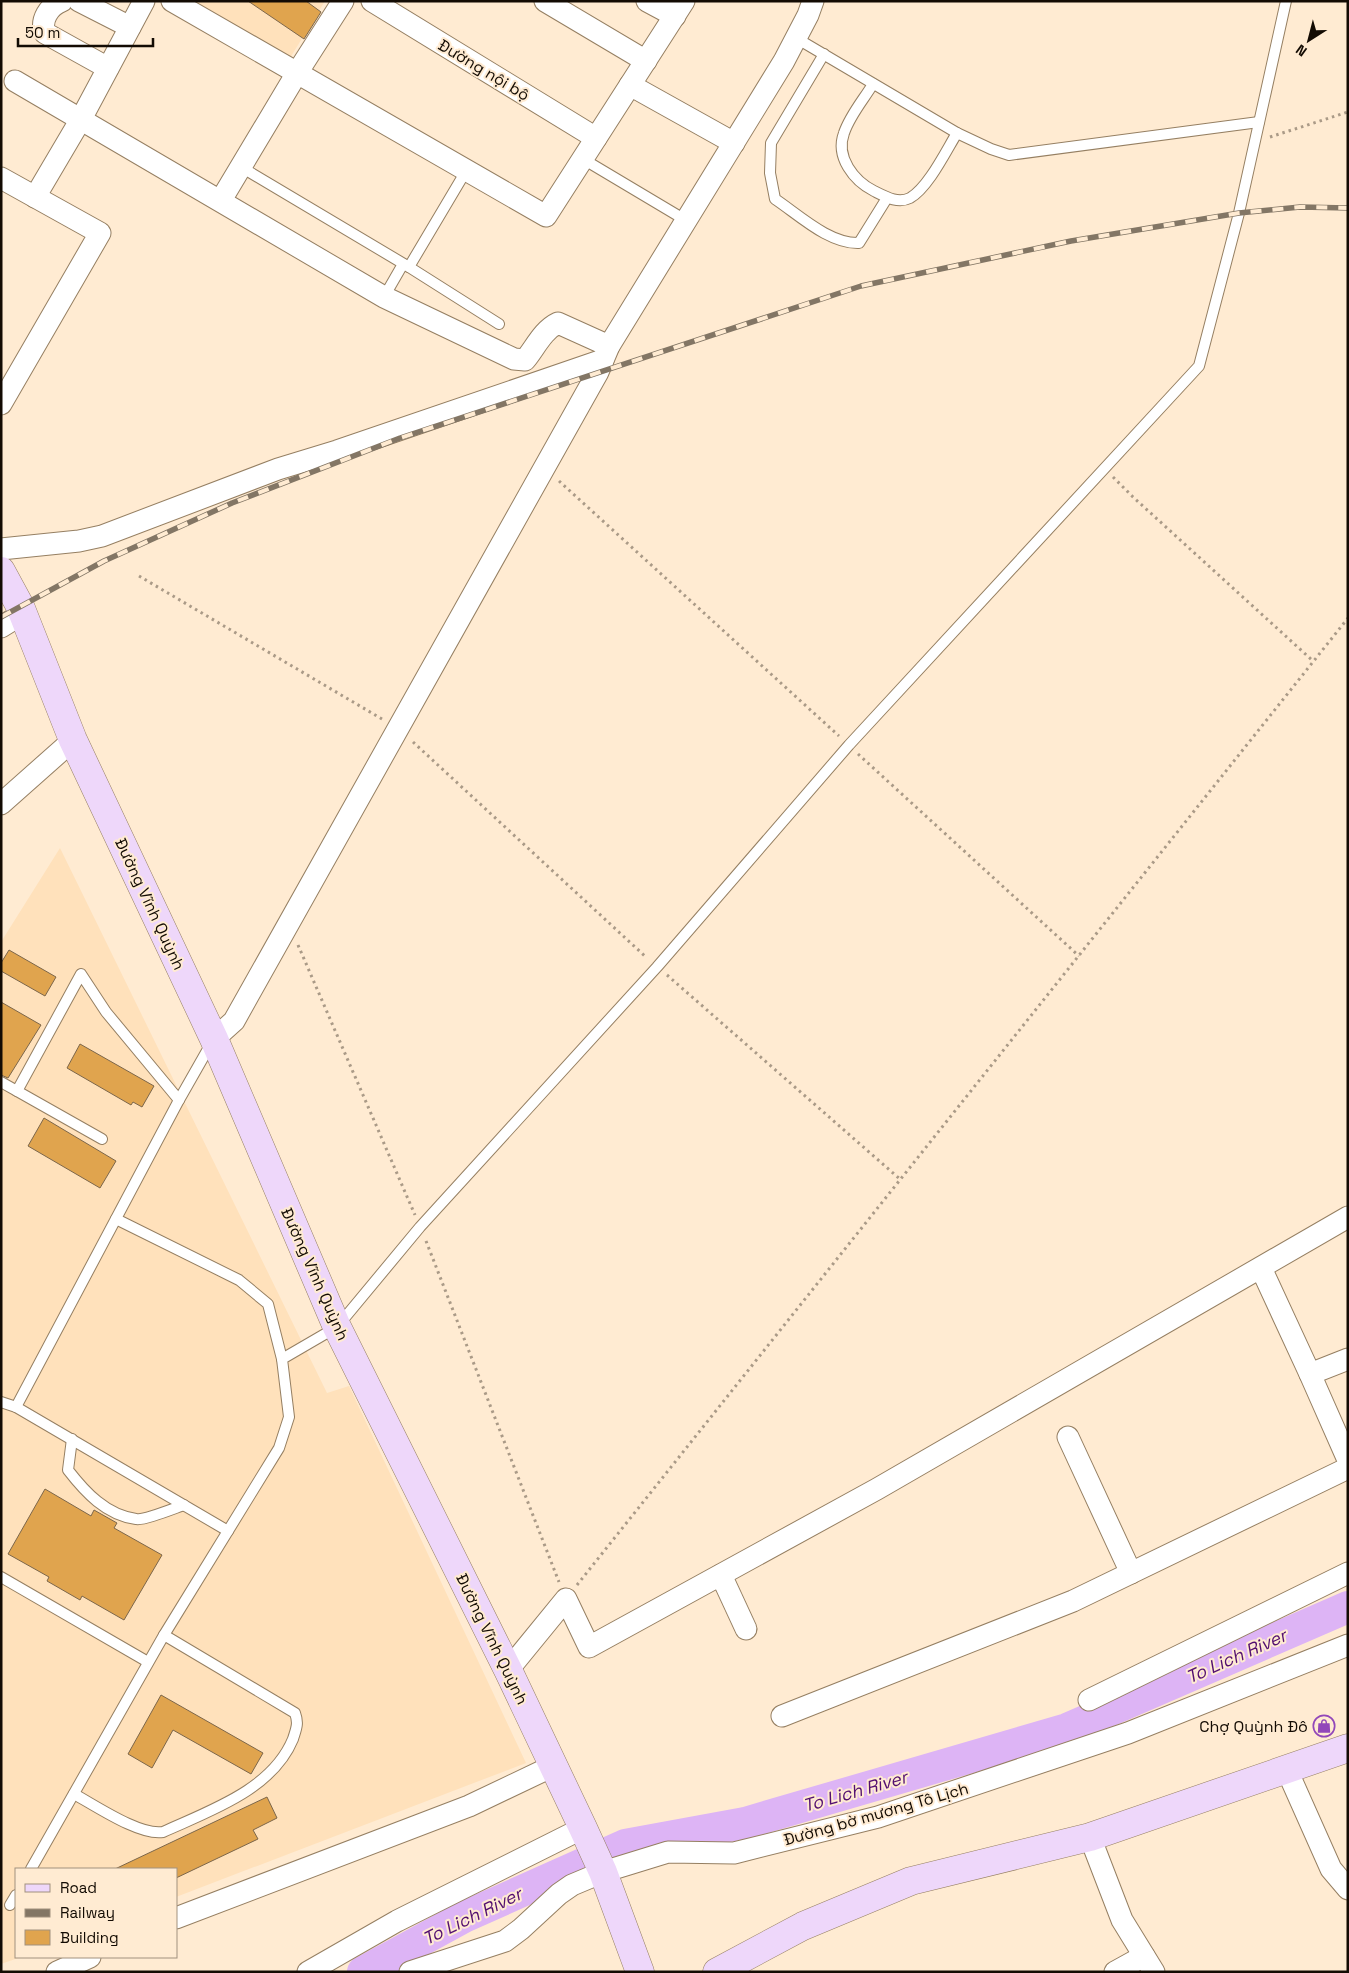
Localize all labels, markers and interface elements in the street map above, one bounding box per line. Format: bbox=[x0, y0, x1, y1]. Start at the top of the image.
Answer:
scale bar bbox=[18, 15, 152, 47]
north arrow bbox=[1284, 15, 1334, 65]
text: 50 m bbox=[25, 23, 60, 42]
street label: Đường nội bộ bbox=[434, 34, 534, 106]
text: N bbox=[1292, 40, 1310, 61]
street label: Đường Vĩnh Quỳnh bbox=[110, 835, 190, 973]
street label: Đường Vĩnh Quỳnh bbox=[276, 1204, 354, 1344]
street label: Đường Vĩnh Quỳnh bbox=[451, 1570, 533, 1708]
water label: To Lich River bbox=[1182, 1623, 1292, 1688]
shop icon: Chợ Quỳnh Đô bbox=[1312, 1714, 1336, 1738]
place label: Chợ Quỳnh Đô bbox=[1199, 1716, 1308, 1737]
water label: To Lich River bbox=[800, 1764, 912, 1817]
street label: Đường bờ mương Tô Lịch bbox=[781, 1778, 971, 1850]
legend bbox=[15, 1868, 178, 1958]
text: Road bbox=[60, 1878, 97, 1897]
water label: To Lich River bbox=[419, 1881, 527, 1950]
text: Railway bbox=[60, 1903, 115, 1922]
text: Building bbox=[60, 1928, 119, 1947]

